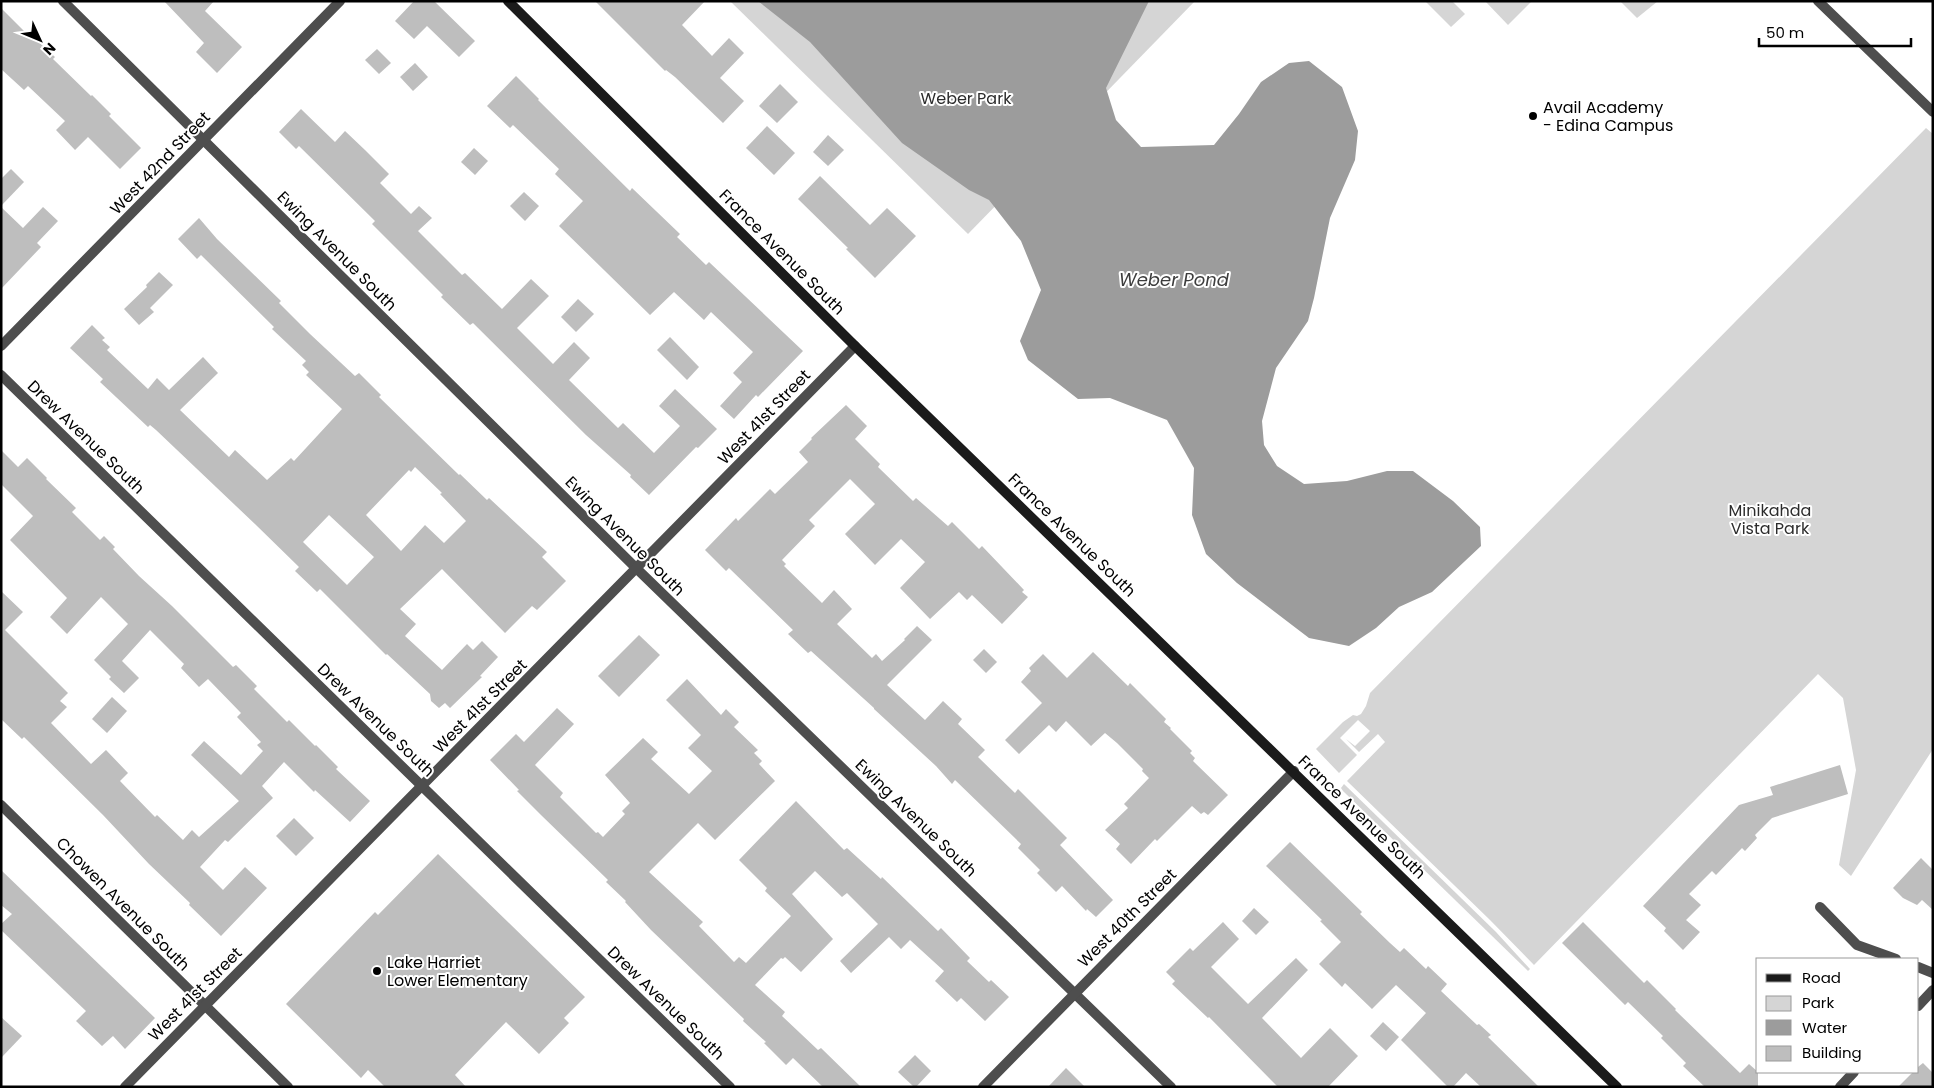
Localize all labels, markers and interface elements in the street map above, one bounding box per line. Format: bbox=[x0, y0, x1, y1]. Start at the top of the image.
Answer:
north arrow bbox=[15, 15, 65, 65]
scale bar bbox=[1759, 15, 1912, 47]
text: 50 m bbox=[1766, 22, 1804, 43]
text: N bbox=[39, 38, 60, 60]
park label: Weber Park bbox=[921, 87, 1012, 110]
place label: Avail Academy - Edina Campus bbox=[1543, 96, 1673, 137]
street label: West 42nd Street bbox=[105, 106, 215, 220]
marker: Avail Academy - Edina Campus bbox=[1527, 110, 1539, 122]
street label: France Avenue South bbox=[714, 184, 850, 320]
street label: Ewing Avenue South bbox=[272, 186, 402, 316]
water label: Weber Pond bbox=[1119, 267, 1230, 292]
street label: West 41st Street bbox=[712, 364, 816, 470]
street label: Drew Avenue South bbox=[22, 375, 150, 499]
street label: France Avenue South bbox=[1003, 468, 1141, 602]
street label: Ewing Avenue South bbox=[560, 471, 690, 601]
park label: Minikahda Vista Park bbox=[1729, 499, 1811, 540]
street label: West 41st Street bbox=[428, 654, 532, 758]
street label: Drew Avenue South bbox=[312, 658, 440, 782]
street label: France Avenue South bbox=[1293, 750, 1431, 884]
street label: Ewing Avenue South bbox=[850, 754, 982, 882]
street label: Chowen Avenue South bbox=[51, 832, 195, 976]
street label: West 40th Street bbox=[1072, 863, 1182, 973]
street label: Drew Avenue South bbox=[602, 941, 730, 1065]
street label: West 41st Street bbox=[143, 942, 247, 1046]
place label: Lake Harriet Lower Elementary bbox=[387, 951, 528, 992]
legend bbox=[1756, 958, 1919, 1073]
marker: Lake Harriet Lower Elementary bbox=[371, 965, 383, 977]
text: Road bbox=[1802, 967, 1841, 988]
text: Park bbox=[1802, 992, 1834, 1013]
text: Water bbox=[1802, 1017, 1848, 1038]
text: Building bbox=[1802, 1042, 1862, 1063]

